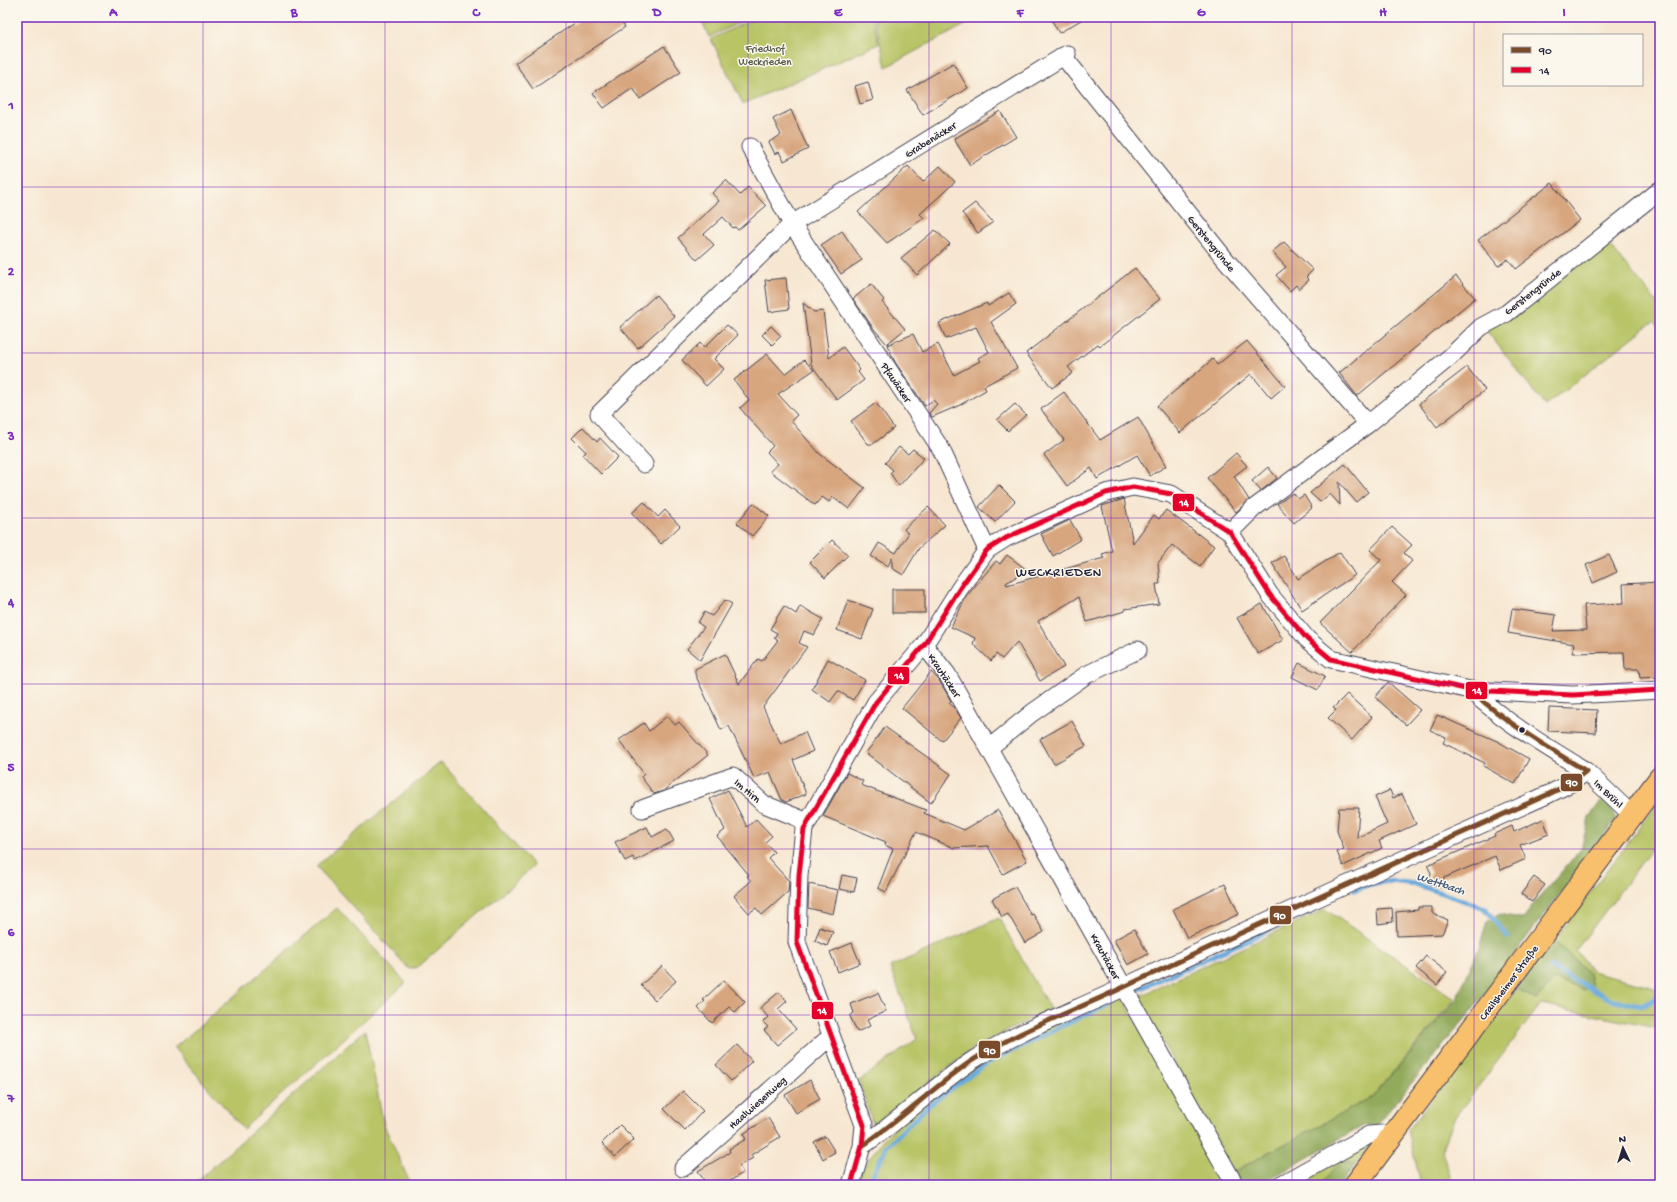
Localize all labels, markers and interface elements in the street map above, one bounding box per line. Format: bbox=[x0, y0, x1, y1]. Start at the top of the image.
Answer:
text: A bbox=[108, 6, 118, 21]
text: B bbox=[290, 6, 299, 21]
text: C bbox=[471, 6, 481, 21]
text: D bbox=[652, 6, 662, 21]
text: E bbox=[834, 6, 843, 21]
text: F bbox=[1016, 6, 1025, 21]
text: G bbox=[1197, 6, 1206, 21]
text: H bbox=[1379, 6, 1387, 21]
text: I bbox=[1562, 6, 1566, 21]
legend bbox=[1503, 34, 1643, 86]
park label: Friedhof Weckrieden bbox=[739, 43, 792, 69]
text: 90 bbox=[1538, 45, 1552, 59]
text: 14 bbox=[1538, 65, 1550, 79]
text: 1 bbox=[7, 99, 14, 114]
street label: Grabenäcker bbox=[903, 120, 960, 161]
street label: Gerstengründe bbox=[1184, 214, 1237, 275]
text: 2 bbox=[8, 265, 15, 280]
street label: Gerstengründe bbox=[1502, 267, 1564, 318]
street label: Pfauäcker bbox=[877, 360, 914, 406]
text: 3 bbox=[7, 430, 15, 445]
line badge: 14 bbox=[1172, 493, 1195, 512]
text: 14 bbox=[1178, 498, 1190, 510]
district label: WECKRIEDEN bbox=[1016, 566, 1102, 581]
text: 4 bbox=[7, 596, 15, 611]
street label: Krautäcker bbox=[924, 652, 963, 701]
line badge: 14 bbox=[887, 666, 910, 685]
text: 14 bbox=[893, 671, 905, 683]
line badge: 14 bbox=[1465, 681, 1488, 700]
text: 14 bbox=[1471, 686, 1483, 698]
unlabelled marker bbox=[1517, 725, 1527, 735]
text: 5 bbox=[8, 761, 15, 776]
line badge: 90 bbox=[1560, 773, 1583, 792]
street label: Im Hirn bbox=[731, 777, 763, 807]
text: 90 bbox=[1565, 778, 1579, 790]
street label: Im Brühl bbox=[1590, 778, 1625, 812]
water label: Wettbach bbox=[1415, 871, 1467, 899]
line badge: 90 bbox=[1269, 905, 1292, 925]
text: 90 bbox=[1273, 911, 1287, 923]
text: 6 bbox=[8, 926, 15, 941]
street label: Krautäcker bbox=[1087, 932, 1122, 983]
street label: Crailsheimer Straße bbox=[1478, 943, 1542, 1023]
line badge: 14 bbox=[811, 1001, 834, 1020]
text: 14 bbox=[816, 1006, 828, 1018]
line badge: 90 bbox=[978, 1040, 1001, 1059]
text: 90 bbox=[983, 1046, 997, 1058]
street label: Haalwiesenweg bbox=[727, 1075, 789, 1132]
text: 7 bbox=[7, 1092, 16, 1107]
north arrow bbox=[1603, 1128, 1643, 1168]
text: N bbox=[1618, 1134, 1626, 1146]

